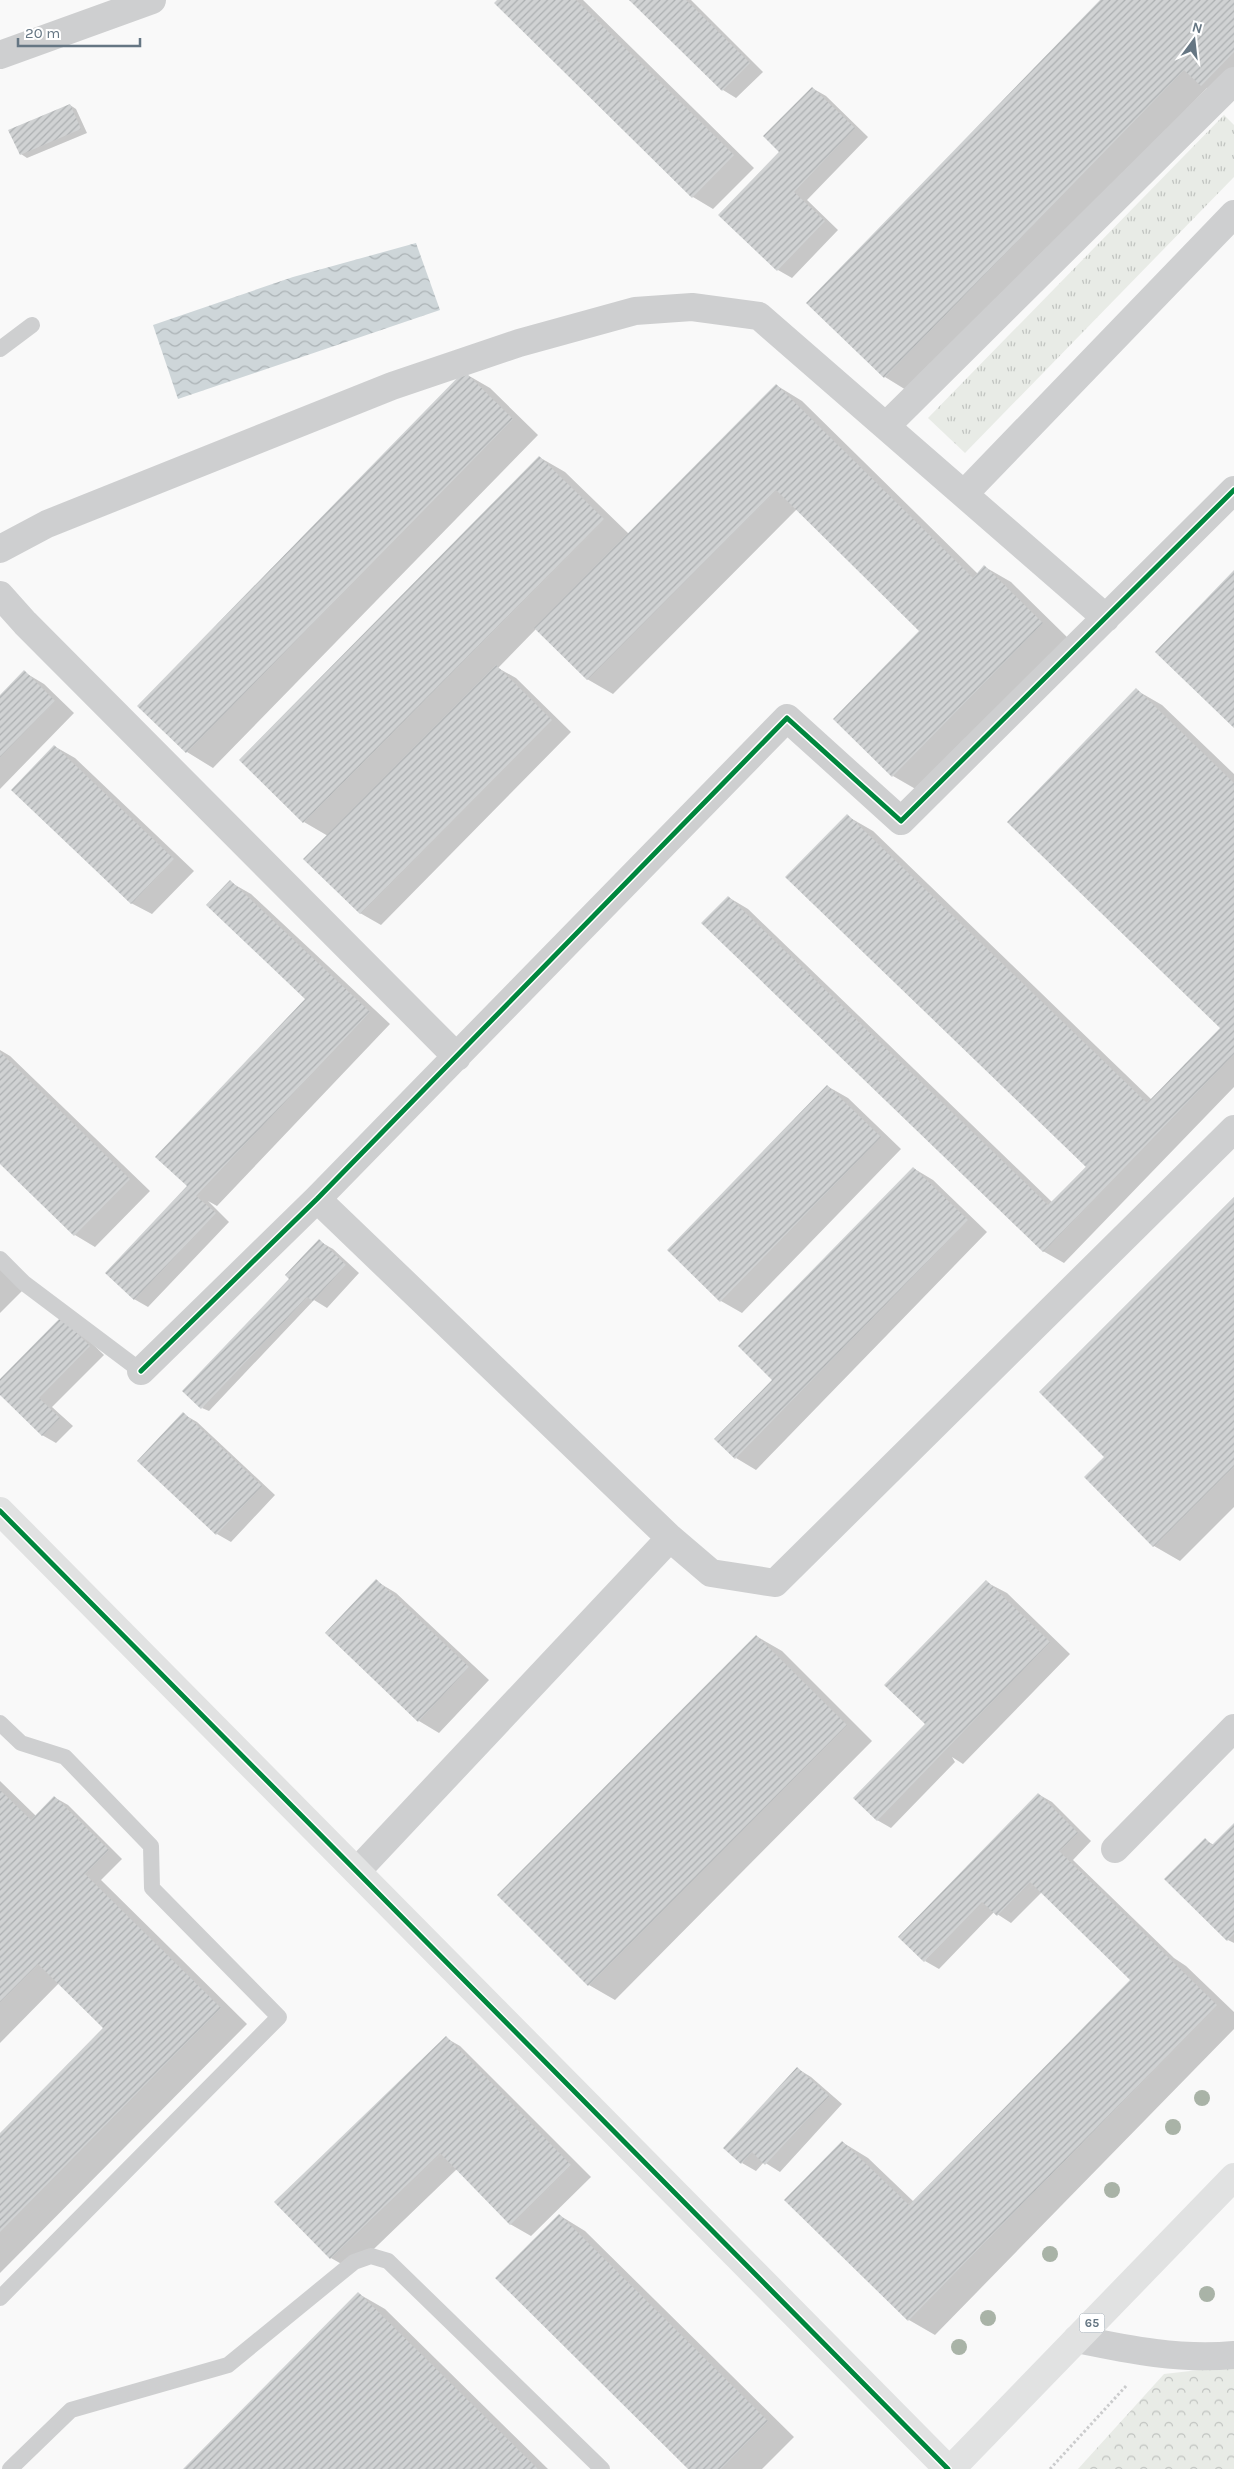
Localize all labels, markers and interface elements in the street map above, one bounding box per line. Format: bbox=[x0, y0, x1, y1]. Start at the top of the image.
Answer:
scale bar bbox=[18, 15, 140, 47]
north arrow bbox=[1169, 15, 1219, 65]
text: N bbox=[1190, 18, 1204, 37]
text: 20 m bbox=[25, 24, 60, 42]
road number: 65 bbox=[1080, 2314, 1104, 2332]

